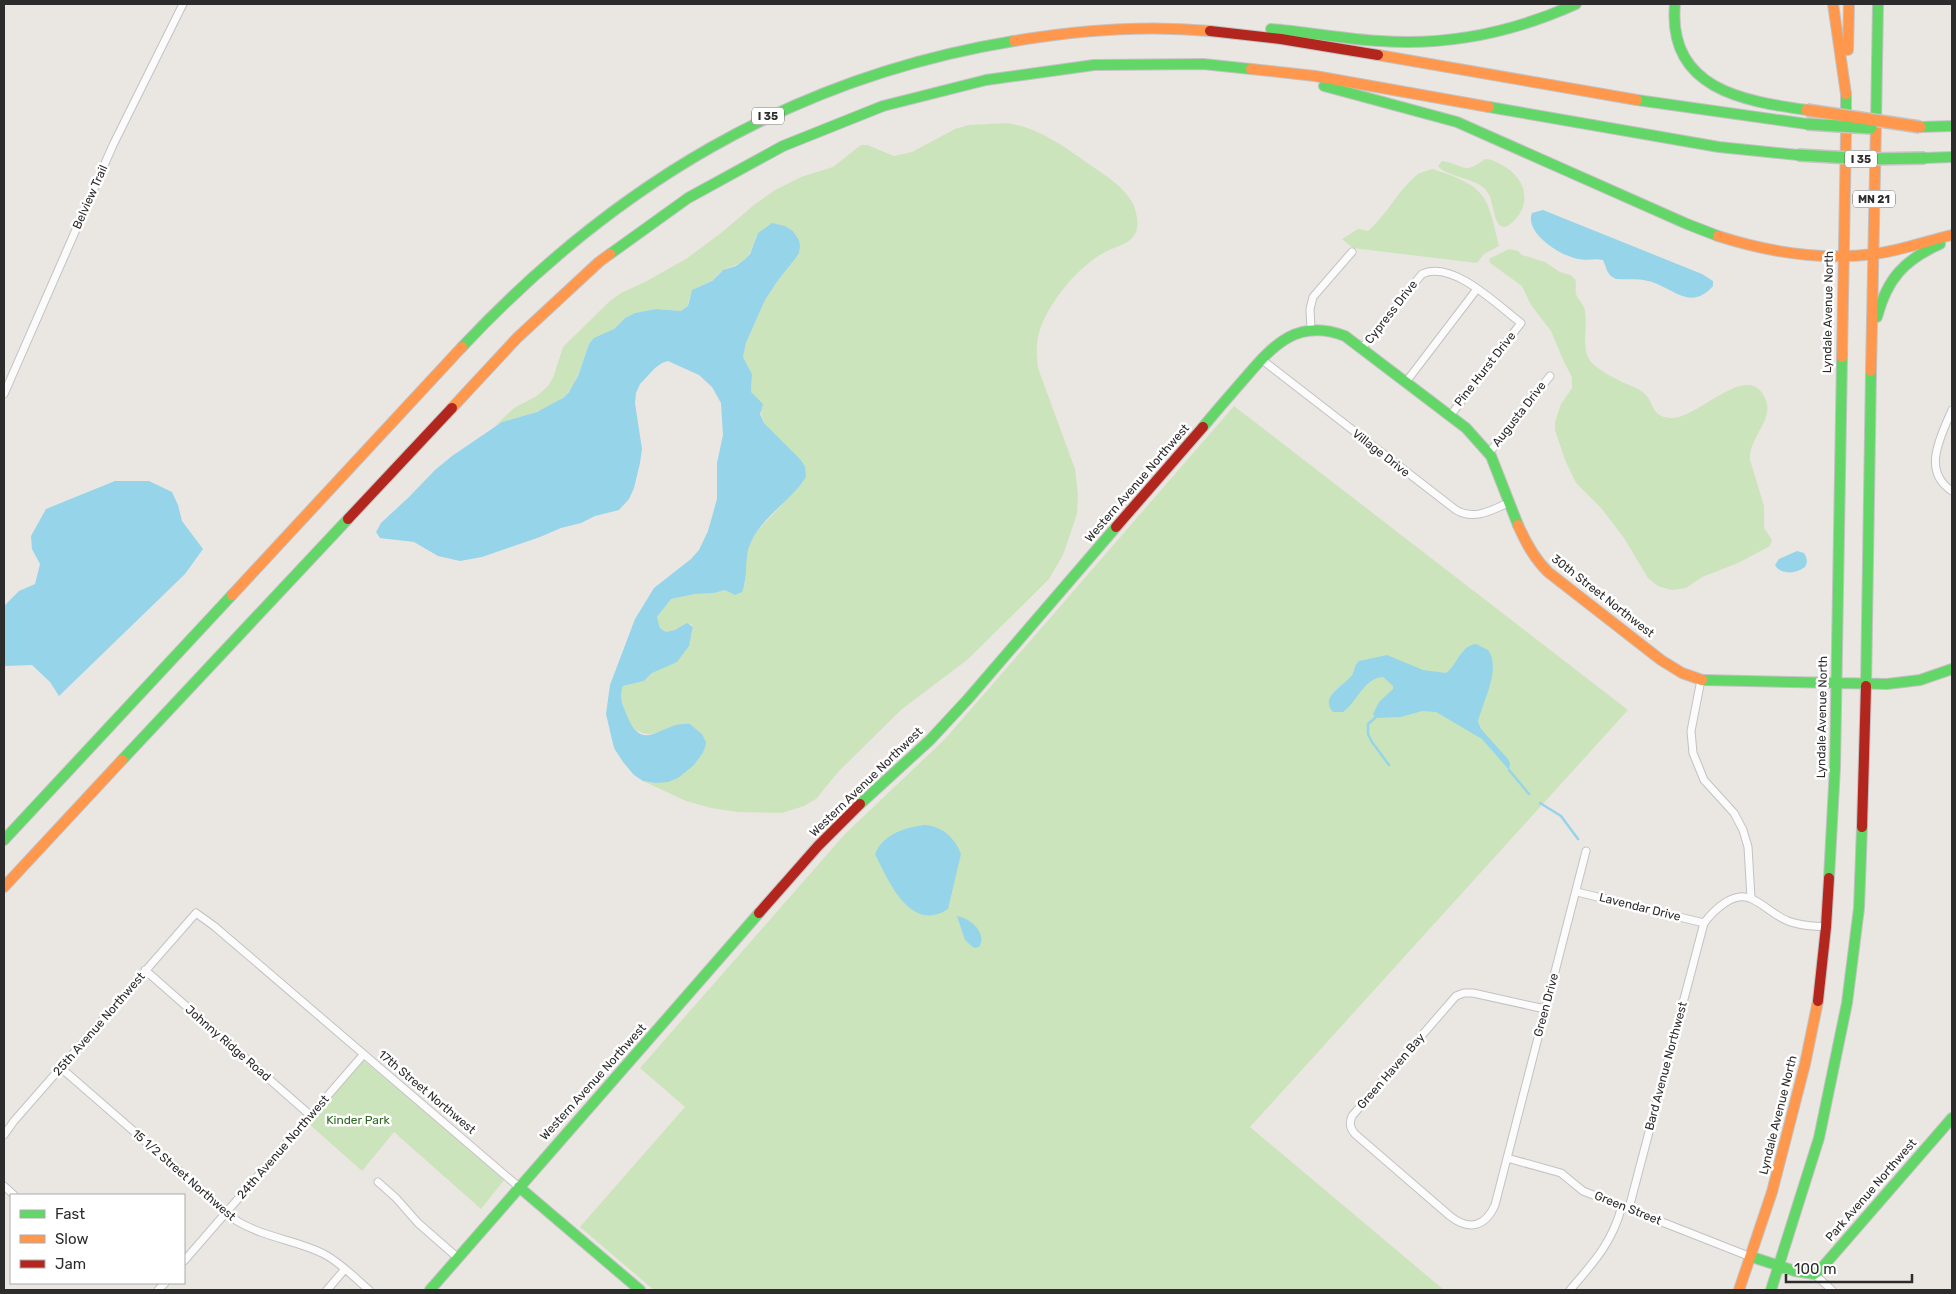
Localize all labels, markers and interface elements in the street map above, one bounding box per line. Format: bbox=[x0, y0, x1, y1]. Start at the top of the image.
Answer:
road number: I 35 bbox=[752, 108, 784, 124]
road number: I 35 bbox=[1845, 150, 1877, 168]
street label: Belview Trail bbox=[70, 163, 110, 231]
road number: MN 21 bbox=[1853, 190, 1895, 208]
street label: Lyndale Avenue North bbox=[1820, 251, 1836, 373]
street label: Cypress Drive bbox=[1362, 277, 1420, 347]
street label: Pine Hurst Drive bbox=[1452, 329, 1519, 409]
street label: Augusta Drive bbox=[1489, 378, 1549, 449]
street label: Western Avenue Northwest bbox=[1082, 421, 1192, 545]
street label: Village Drive bbox=[1350, 426, 1413, 480]
street label: 30th Street Northwest bbox=[1549, 552, 1657, 641]
street label: Lyndale Avenue North bbox=[1814, 656, 1830, 778]
street label: Western Avenue Northwest bbox=[807, 724, 926, 840]
street label: Lavendar Drive bbox=[1598, 890, 1682, 924]
street label: 25th Avenue Northwest bbox=[50, 969, 148, 1079]
street label: Green Drive bbox=[1531, 971, 1561, 1038]
street label: Bard Avenue Northwest bbox=[1642, 1000, 1690, 1132]
street label: Johnny Ridge Road bbox=[182, 1002, 274, 1084]
street label: Western Avenue Northwest bbox=[537, 1021, 649, 1143]
street label: Green Haven Bay bbox=[1354, 1030, 1428, 1112]
street label: 17th Street Northwest bbox=[376, 1047, 479, 1137]
street label: Lyndale Avenue North bbox=[1756, 1054, 1800, 1176]
street label: 24th Avenue Northwest bbox=[234, 1092, 332, 1202]
park label: Kinder Park bbox=[326, 1113, 391, 1127]
street label: 15 1/2 Street Northwest bbox=[129, 1126, 239, 1224]
street label: Park Avenue Northwest bbox=[1823, 1136, 1919, 1244]
street label: Green Street bbox=[1592, 1188, 1664, 1228]
legend bbox=[10, 1194, 185, 1284]
text: Fast bbox=[55, 1205, 85, 1223]
text: Slow bbox=[55, 1230, 88, 1248]
scale bar bbox=[1786, 1252, 1912, 1284]
text: Jam bbox=[55, 1255, 86, 1273]
text: 100 m bbox=[1794, 1260, 1836, 1278]

